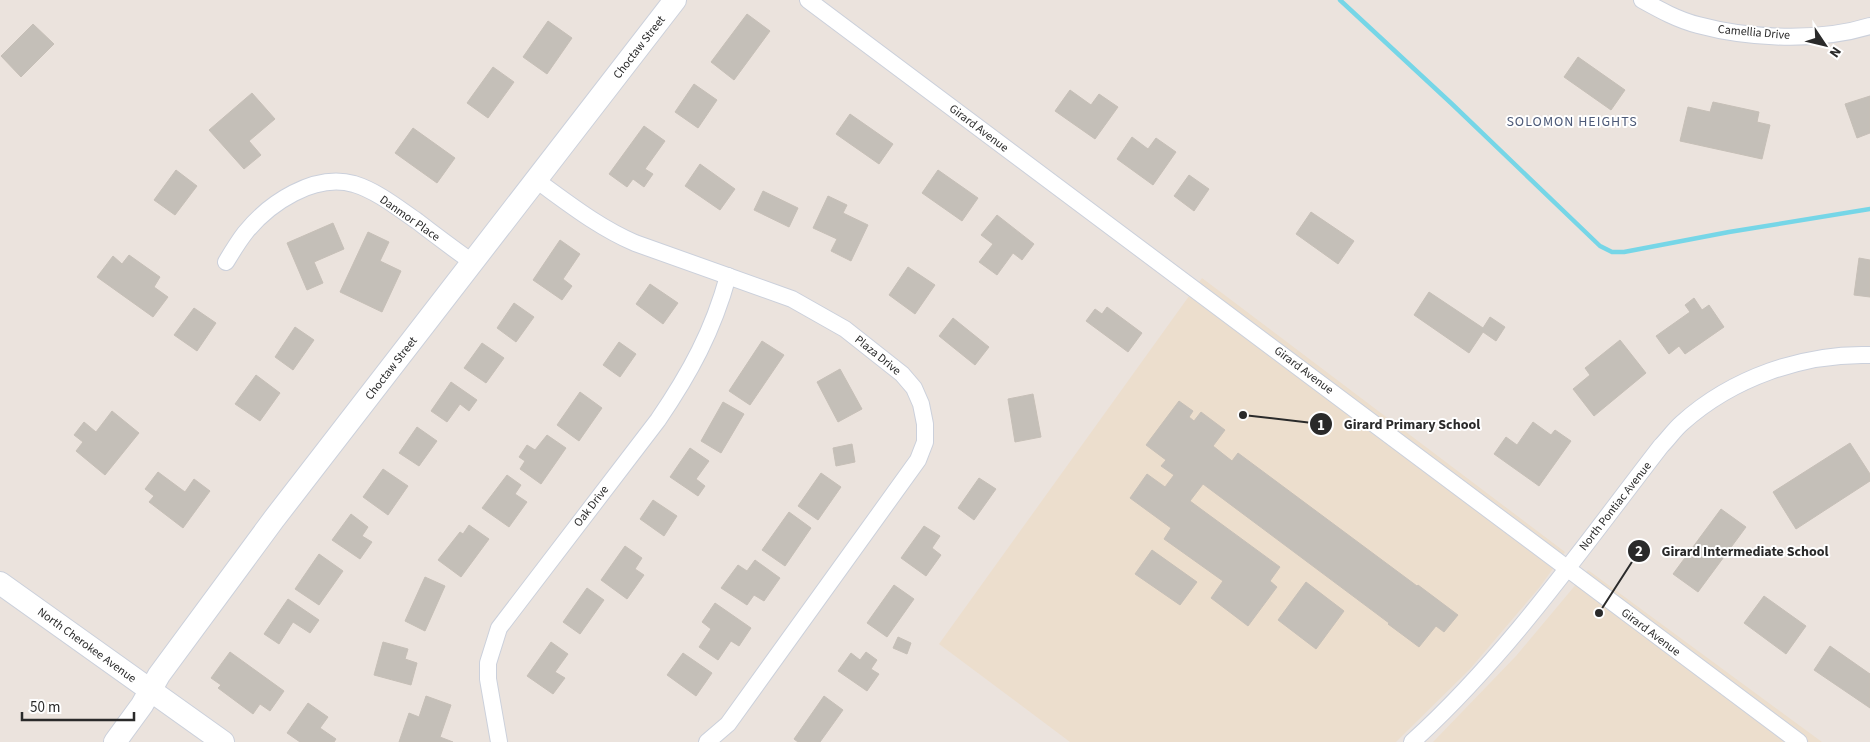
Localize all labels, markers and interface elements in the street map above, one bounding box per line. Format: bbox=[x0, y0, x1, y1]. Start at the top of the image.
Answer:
street label: Choctaw Street bbox=[609, 12, 670, 83]
north arrow bbox=[1800, 20, 1850, 70]
street label: Camellia Drive bbox=[1717, 21, 1791, 44]
text: N bbox=[1824, 42, 1846, 61]
street label: Girard Avenue bbox=[945, 100, 1012, 156]
district label: SOLOMON HEIGHTS bbox=[1506, 112, 1638, 132]
street label: Danmor Place bbox=[376, 191, 443, 245]
street label: Plaza Drive bbox=[851, 331, 905, 379]
street label: Choctaw Street bbox=[361, 333, 422, 404]
street label: Girard Avenue bbox=[1270, 342, 1337, 398]
callout: Girard Primary School bbox=[1309, 410, 1490, 439]
text: 1 bbox=[1317, 415, 1325, 436]
text: Girard Primary School bbox=[1344, 415, 1480, 435]
street label: North Pontiac Avenue bbox=[1575, 458, 1656, 554]
street label: Oak Drive bbox=[570, 482, 613, 531]
callout: Girard Intermediate School bbox=[1627, 536, 1839, 565]
text: 2 bbox=[1635, 541, 1643, 562]
text: Girard Intermediate School bbox=[1661, 542, 1829, 562]
street label: North Cherokee Avenue bbox=[34, 604, 140, 687]
street label: Girard Avenue bbox=[1617, 604, 1684, 660]
scale bar bbox=[22, 690, 135, 722]
text: 50 m bbox=[30, 697, 60, 718]

